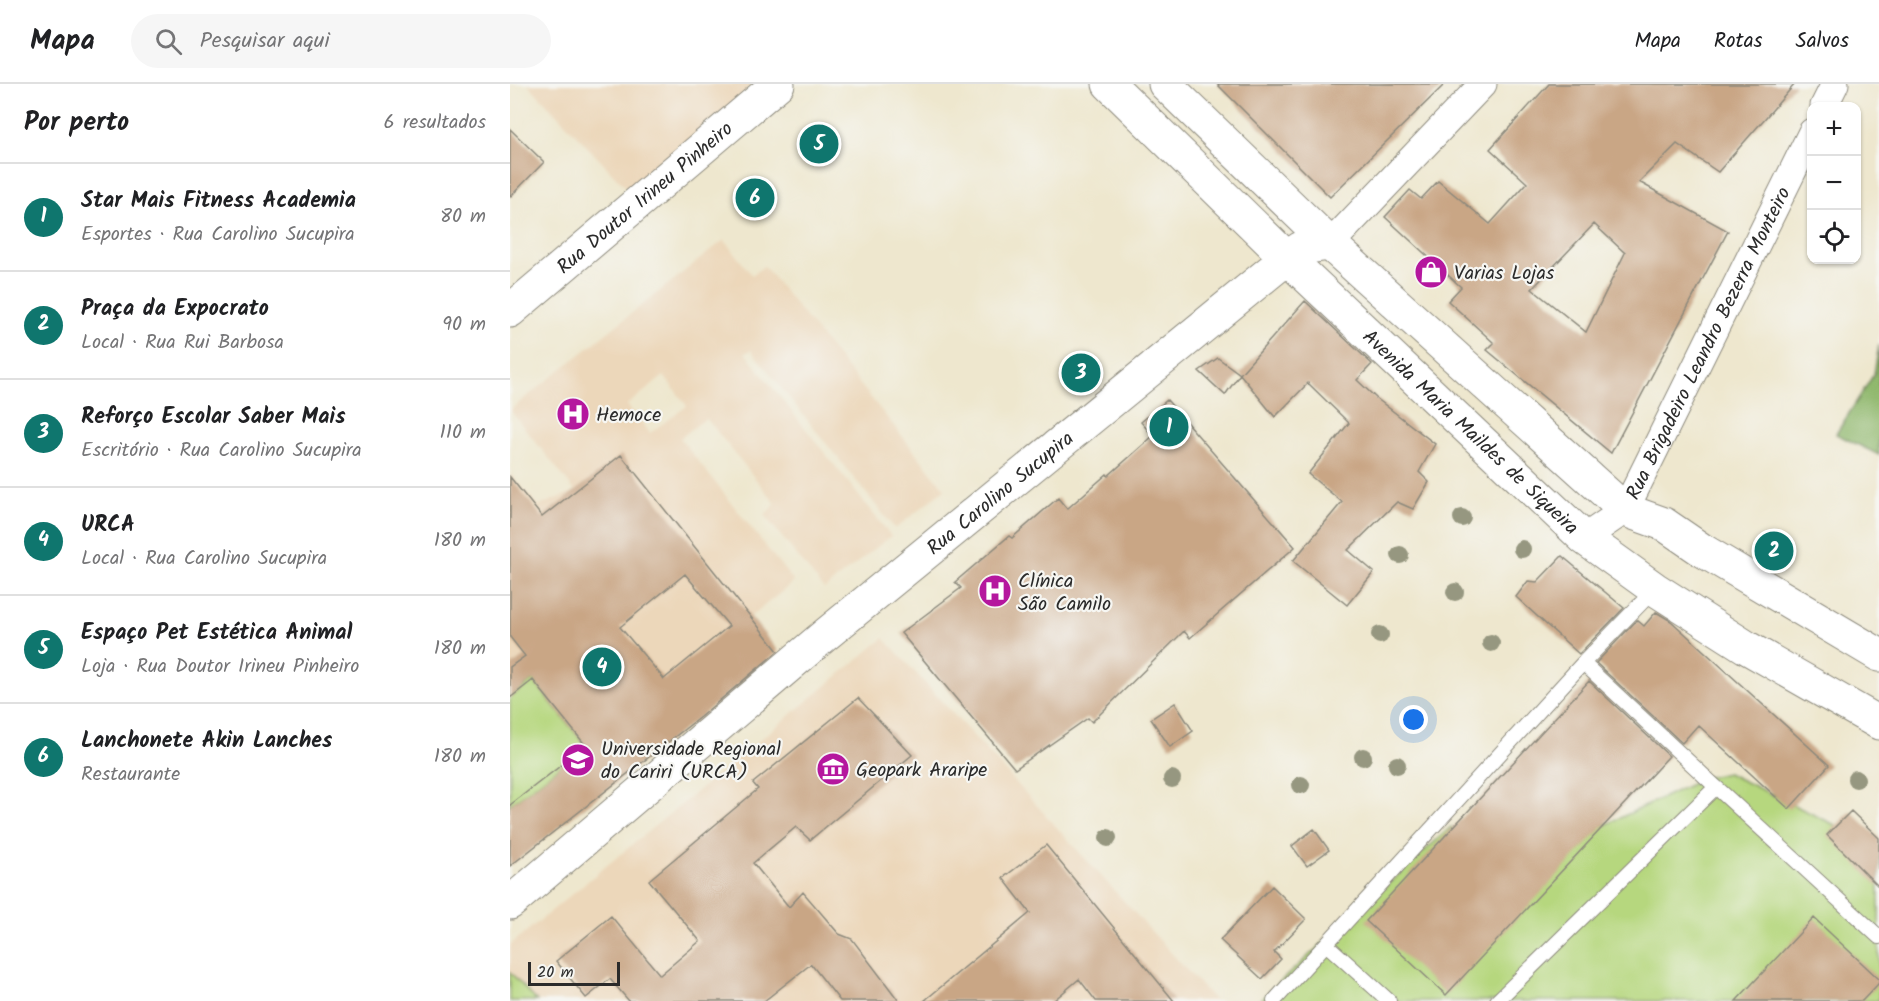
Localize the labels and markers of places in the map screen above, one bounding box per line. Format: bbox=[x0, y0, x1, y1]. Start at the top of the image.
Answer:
pin: 5 bbox=[800, 122, 838, 166]
pin: 6 bbox=[736, 176, 774, 220]
shop icon: Varias Lojas bbox=[1413, 254, 1449, 290]
place label: Varias Lojas bbox=[1454, 258, 1555, 290]
pin: 3 bbox=[1062, 350, 1100, 396]
hospital icon: Hemoce bbox=[555, 396, 591, 432]
place label: Hemoce bbox=[596, 400, 661, 432]
pin: 1 bbox=[1150, 404, 1188, 450]
pin: 2 bbox=[1754, 528, 1794, 574]
place label: Clínica São Camilo bbox=[1018, 566, 1111, 621]
hospital icon: Clínica São Camilo bbox=[977, 573, 1013, 609]
pin: 4 bbox=[582, 644, 622, 690]
place label: Universidade Regional do Cariri (URCA) bbox=[601, 734, 781, 789]
school or university icon: Universidade Regional do Cariri (URCA) bbox=[560, 742, 596, 778]
museum icon: Geopark Araripe bbox=[815, 751, 851, 787]
place label: Geopark Araripe bbox=[856, 755, 987, 787]

